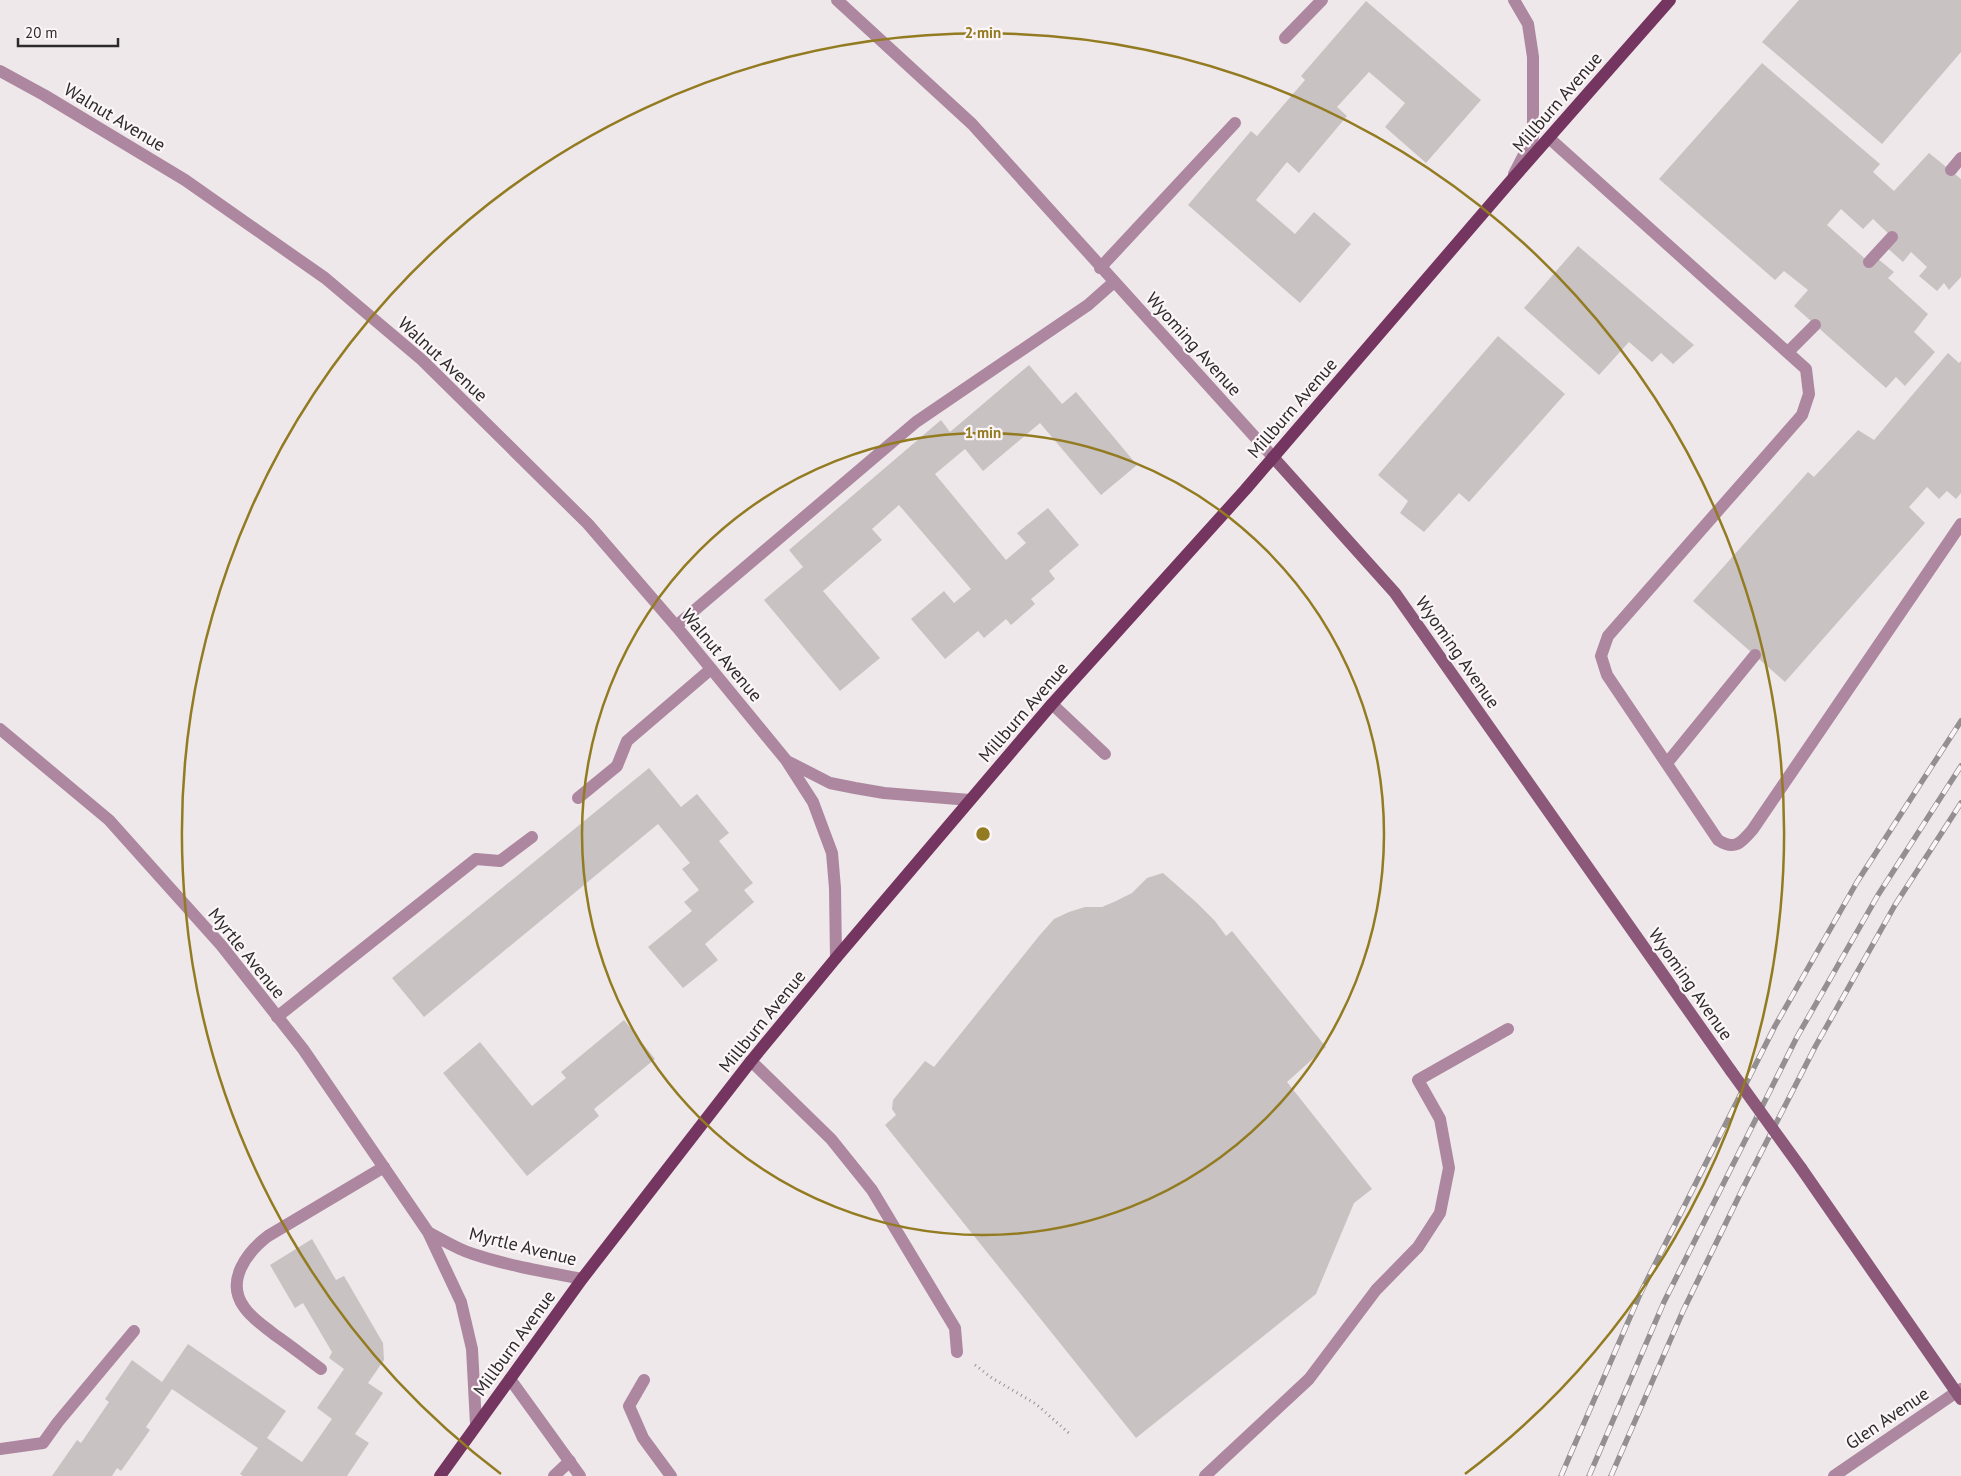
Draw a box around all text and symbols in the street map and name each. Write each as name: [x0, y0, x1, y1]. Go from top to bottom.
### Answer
scale bar: [18, 15, 118, 47]
text: 20 m: [25, 23, 58, 42]
text: 2 min: [965, 23, 1001, 42]
street label: Millburn Avenue: [1507, 47, 1607, 157]
street label: Walnut Avenue: [60, 78, 170, 156]
street label: Wyoming Avenue: [1141, 287, 1247, 401]
street label: Walnut Avenue: [393, 312, 493, 406]
street label: Millburn Avenue: [1242, 353, 1342, 463]
text: 1 min: [965, 423, 1001, 442]
street label: Wyoming Avenue: [1411, 591, 1505, 713]
street label: Walnut Avenue: [676, 604, 768, 706]
street label: Millburn Avenue: [973, 657, 1073, 767]
centre of rings: [974, 825, 992, 843]
street label: Myrtle Avenue: [203, 903, 291, 1003]
street label: Wyoming Avenue: [1644, 923, 1738, 1045]
street label: Millburn Avenue: [714, 965, 810, 1077]
street label: Myrtle Avenue: [467, 1222, 579, 1270]
street label: Millburn Avenue: [468, 1286, 560, 1400]
street label: Glen Avenue: [1841, 1382, 1933, 1454]

